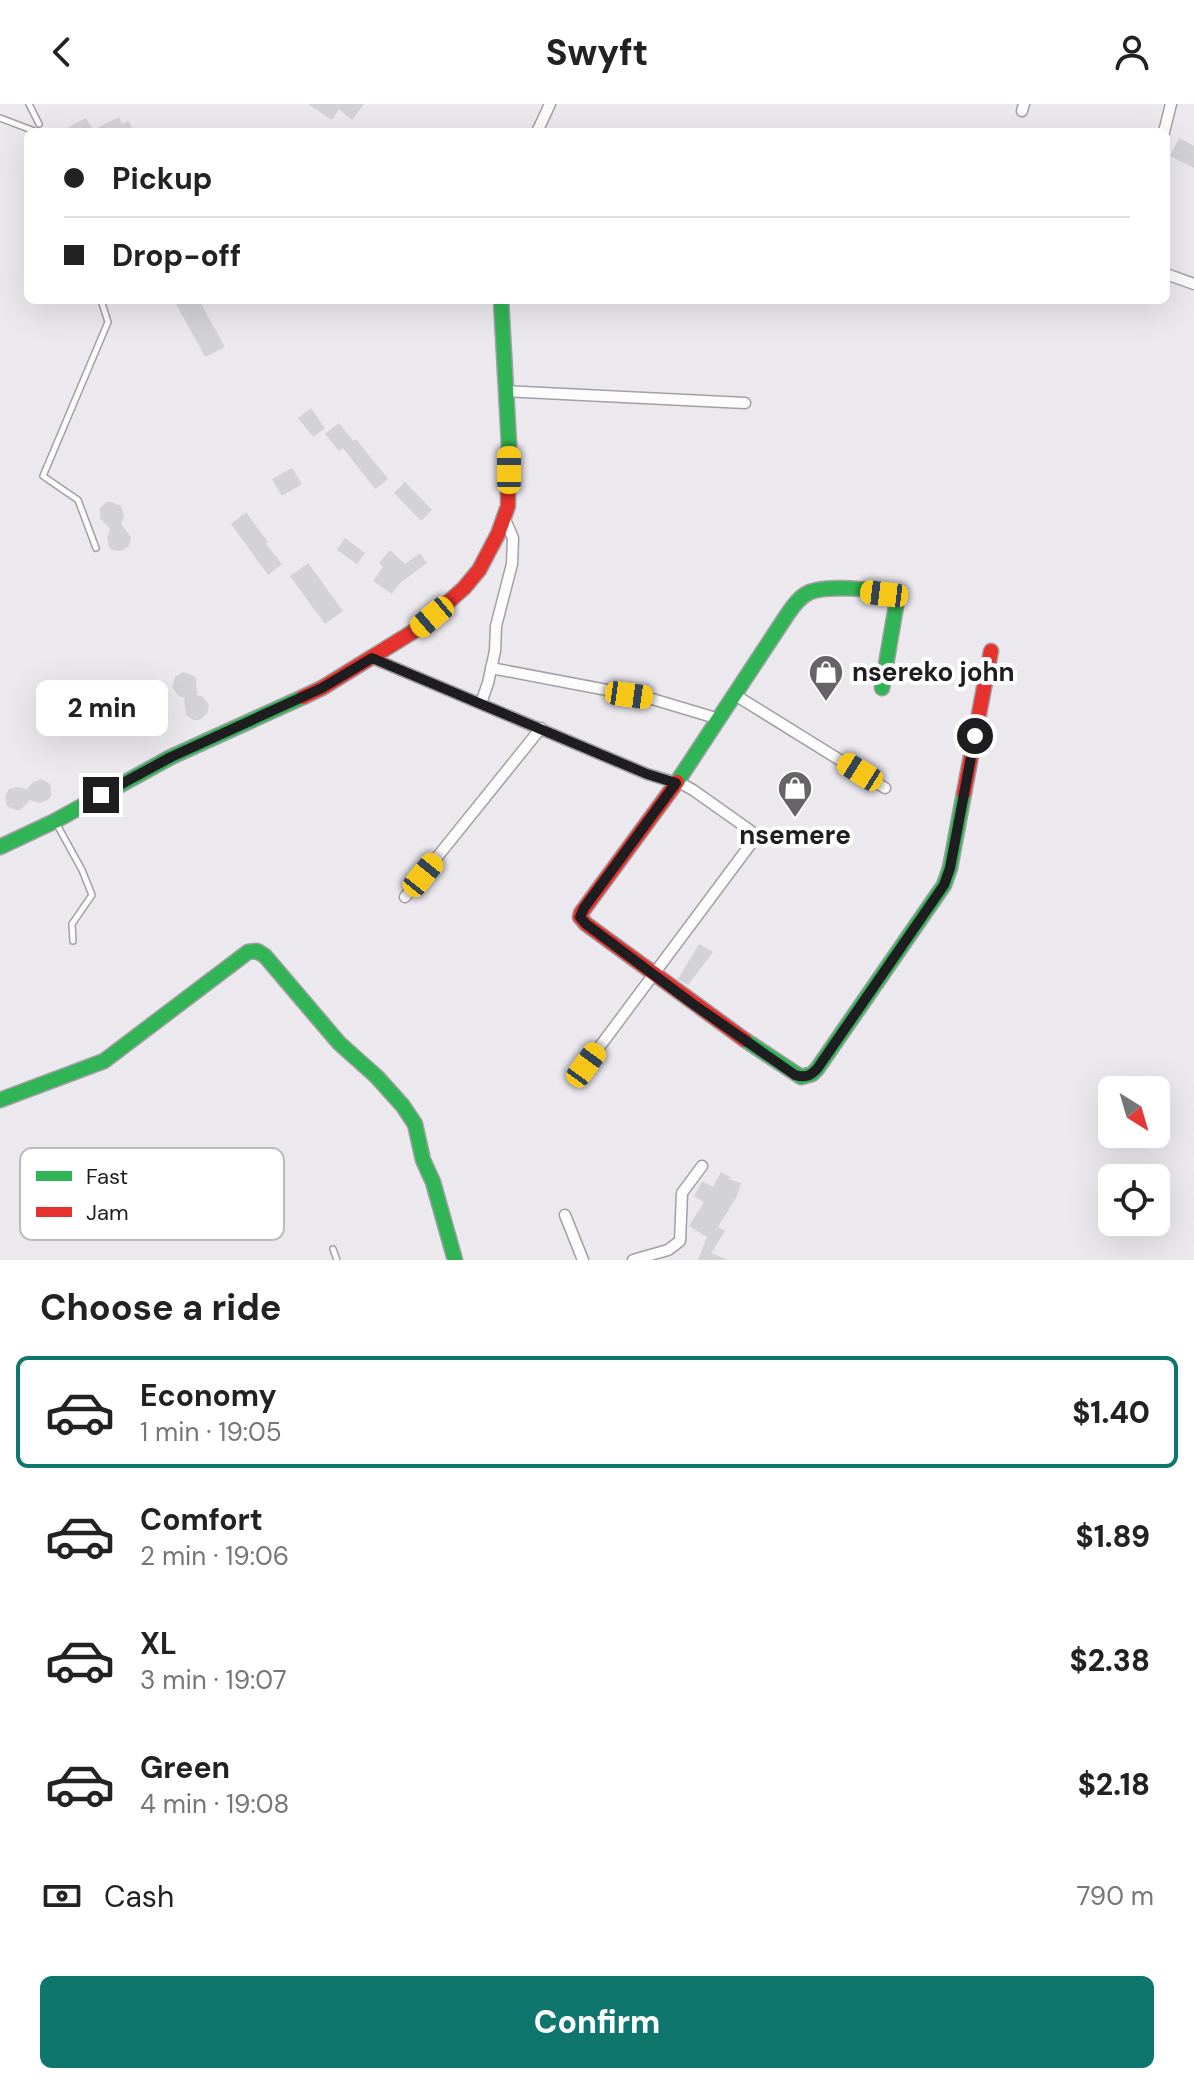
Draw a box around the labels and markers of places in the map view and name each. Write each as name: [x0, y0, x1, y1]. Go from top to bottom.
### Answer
shop icon: nsereko john: [807, 653, 845, 703]
place label: nsereko john: [852, 655, 1015, 689]
shop icon: nsemere: [776, 769, 814, 819]
place label: nsemere: [739, 818, 851, 852]

